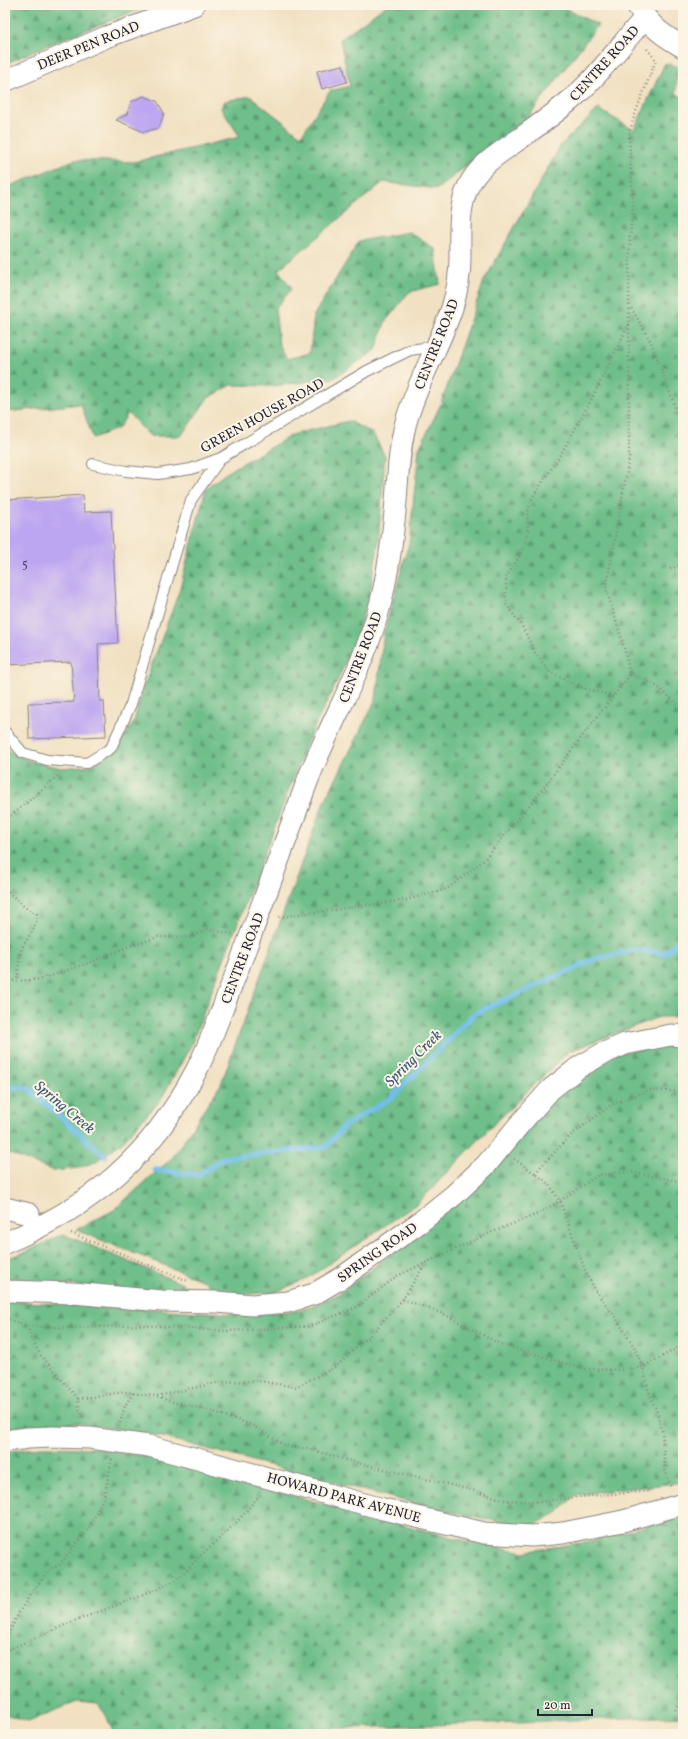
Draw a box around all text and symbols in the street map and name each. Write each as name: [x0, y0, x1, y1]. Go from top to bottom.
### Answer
street label: DEER PEN ROAD: [35, 17, 143, 76]
street label: CENTRE ROAD: [566, 22, 644, 106]
street label: CENTRE ROAD: [411, 296, 464, 393]
street label: GREEN HOUSE ROAD: [198, 374, 328, 458]
house number: 5: [22, 557, 28, 573]
street label: CENTRE ROAD: [335, 609, 388, 706]
street label: CENTRE ROAD: [217, 910, 270, 1007]
water label: Spring Creek: [381, 1026, 447, 1092]
water label: Spring Creek: [29, 1077, 99, 1140]
street label: SPRING ROAD: [334, 1219, 422, 1288]
street label: HOWARD PARK AVENUE: [264, 1469, 423, 1528]
scale bar: [538, 1691, 592, 1717]
text: 20 m: [544, 1698, 571, 1714]

